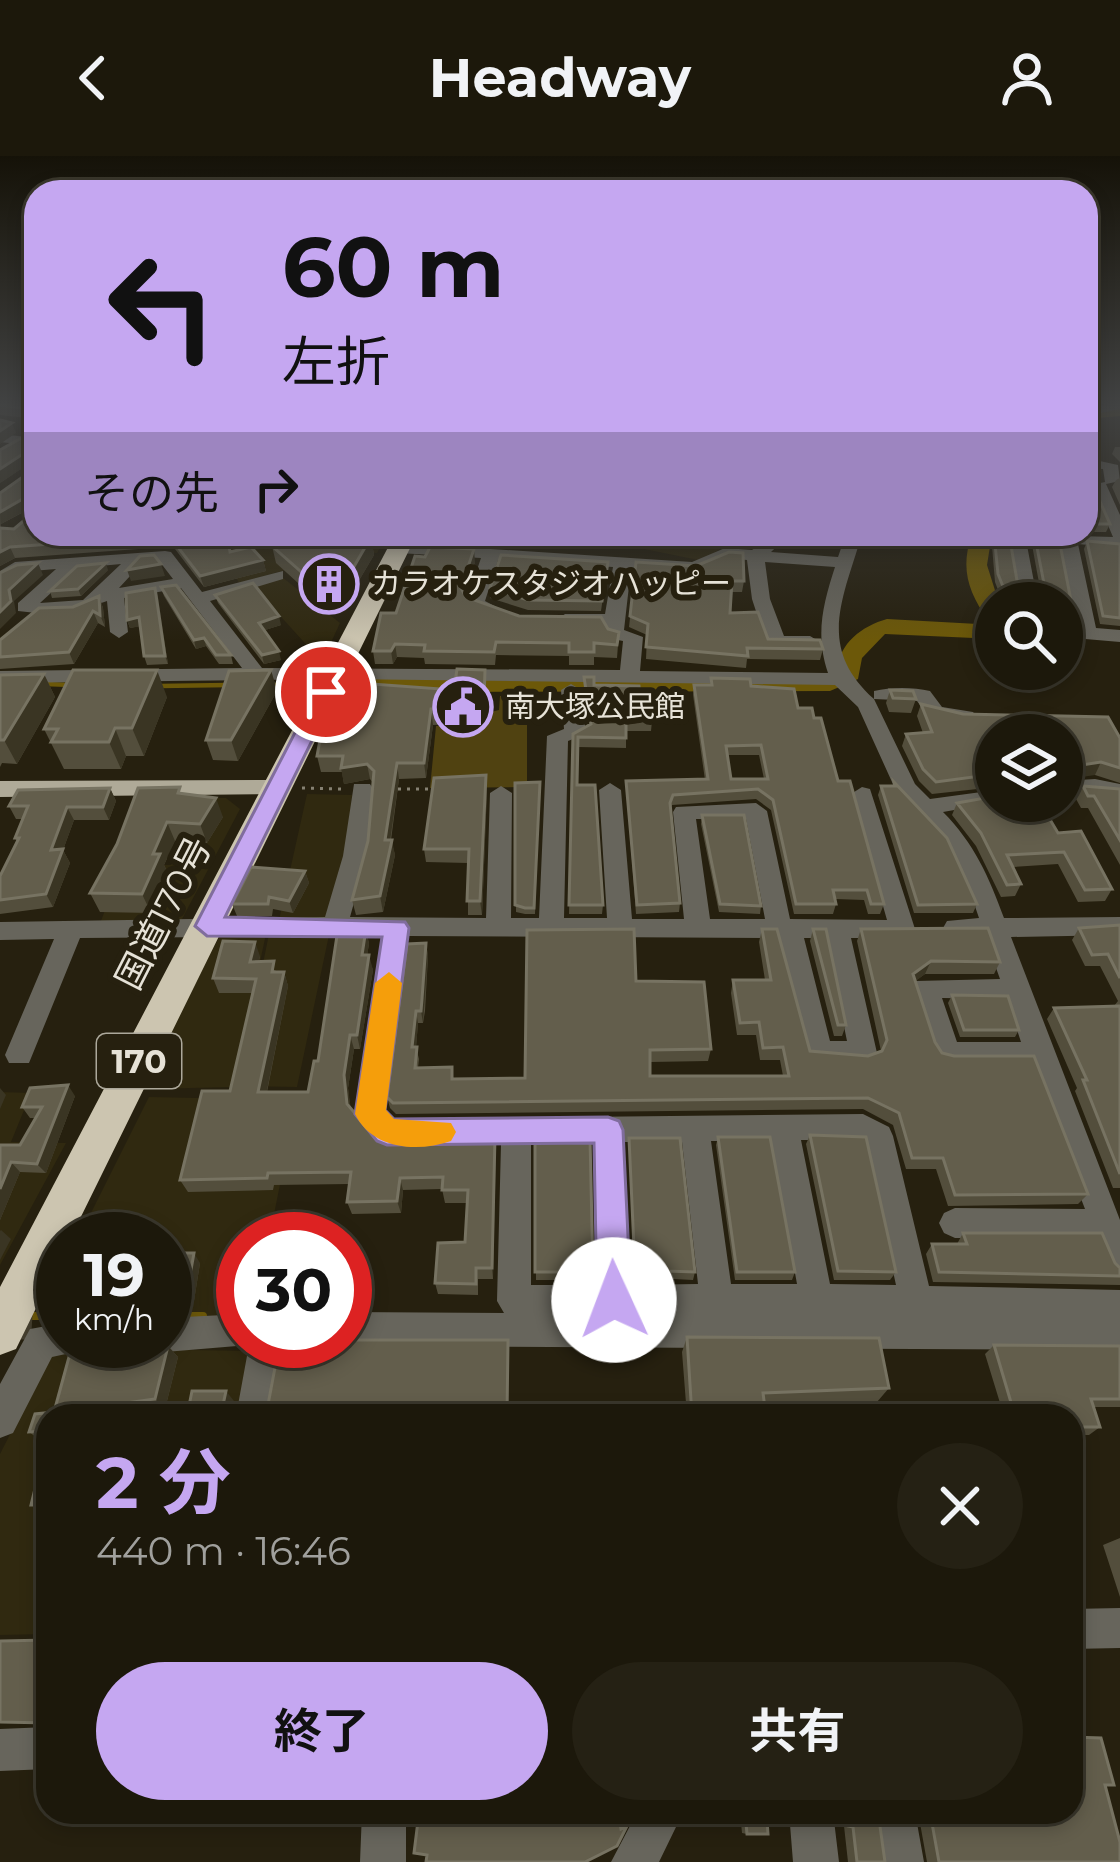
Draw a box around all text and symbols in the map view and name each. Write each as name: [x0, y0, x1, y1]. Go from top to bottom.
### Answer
icon: back: [60, 45, 126, 111]
text: Headway: [429, 45, 691, 111]
icon: person: [994, 45, 1060, 111]
text: 60 m: [282, 216, 504, 318]
icon: left: [84, 228, 240, 384]
text: 左折: [282, 329, 390, 395]
icon: right: [243, 456, 309, 522]
text: その先: [84, 465, 219, 520]
building icon: カラオケスタジオハッピー: [298, 553, 360, 615]
place label: カラオケスタジオハッピー: [371, 565, 731, 602]
map controls: [975, 582, 1083, 822]
button: search: [975, 582, 1083, 690]
pin: [275, 641, 377, 743]
icon: arrive: [293, 659, 359, 725]
public building icon: 南大塚公民館: [432, 676, 494, 738]
place label: 南大塚公民館: [505, 688, 685, 725]
button: layers: [975, 714, 1083, 822]
street label: 国道170号: [106, 829, 220, 997]
road number: 170: [97, 1034, 181, 1088]
speed limit sign: 30: [216, 1212, 372, 1368]
position arrow: [551, 1237, 677, 1363]
text: 19: [83, 1238, 145, 1311]
text: km/h: [74, 1301, 154, 1338]
text: 2 分: [96, 1438, 231, 1526]
button: close: [897, 1443, 1023, 1569]
text: 440 m · 16:46: [96, 1527, 351, 1575]
button: 終了: [96, 1662, 548, 1800]
button: 共有: [572, 1662, 1023, 1800]

